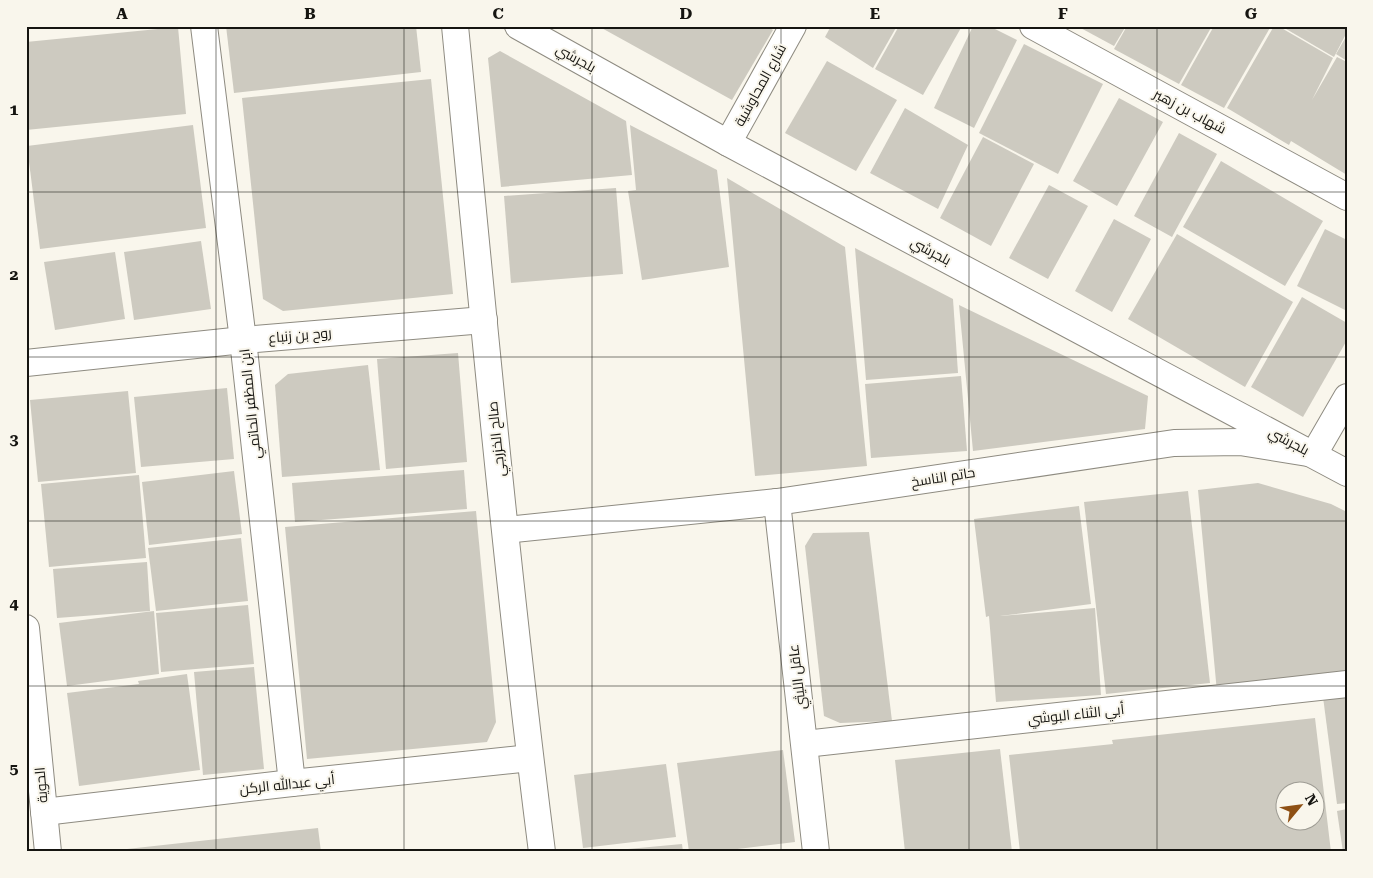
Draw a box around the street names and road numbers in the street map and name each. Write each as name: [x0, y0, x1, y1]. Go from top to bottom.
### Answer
street label: بلجرشي: [552, 41, 599, 78]
street label: شارع المحاوشية: [731, 41, 790, 129]
street label: شهاب بن زهير: [1150, 85, 1229, 137]
street label: بلجرشي: [907, 234, 954, 271]
street label: روح بن زنباع: [268, 324, 332, 347]
street label: ابن المظفر الحاتمي: [236, 348, 268, 460]
street label: صالح الخزرجي: [484, 400, 512, 478]
street label: بلجرشي: [1265, 424, 1312, 461]
street label: حاتم الناسخ: [910, 464, 976, 492]
street label: عاقل الليثي: [785, 643, 813, 711]
street label: أبي الثناء البوشي: [1027, 700, 1126, 731]
street label: الحوية: [31, 766, 51, 804]
street label: أبي عبدالله الركن: [238, 770, 336, 801]

